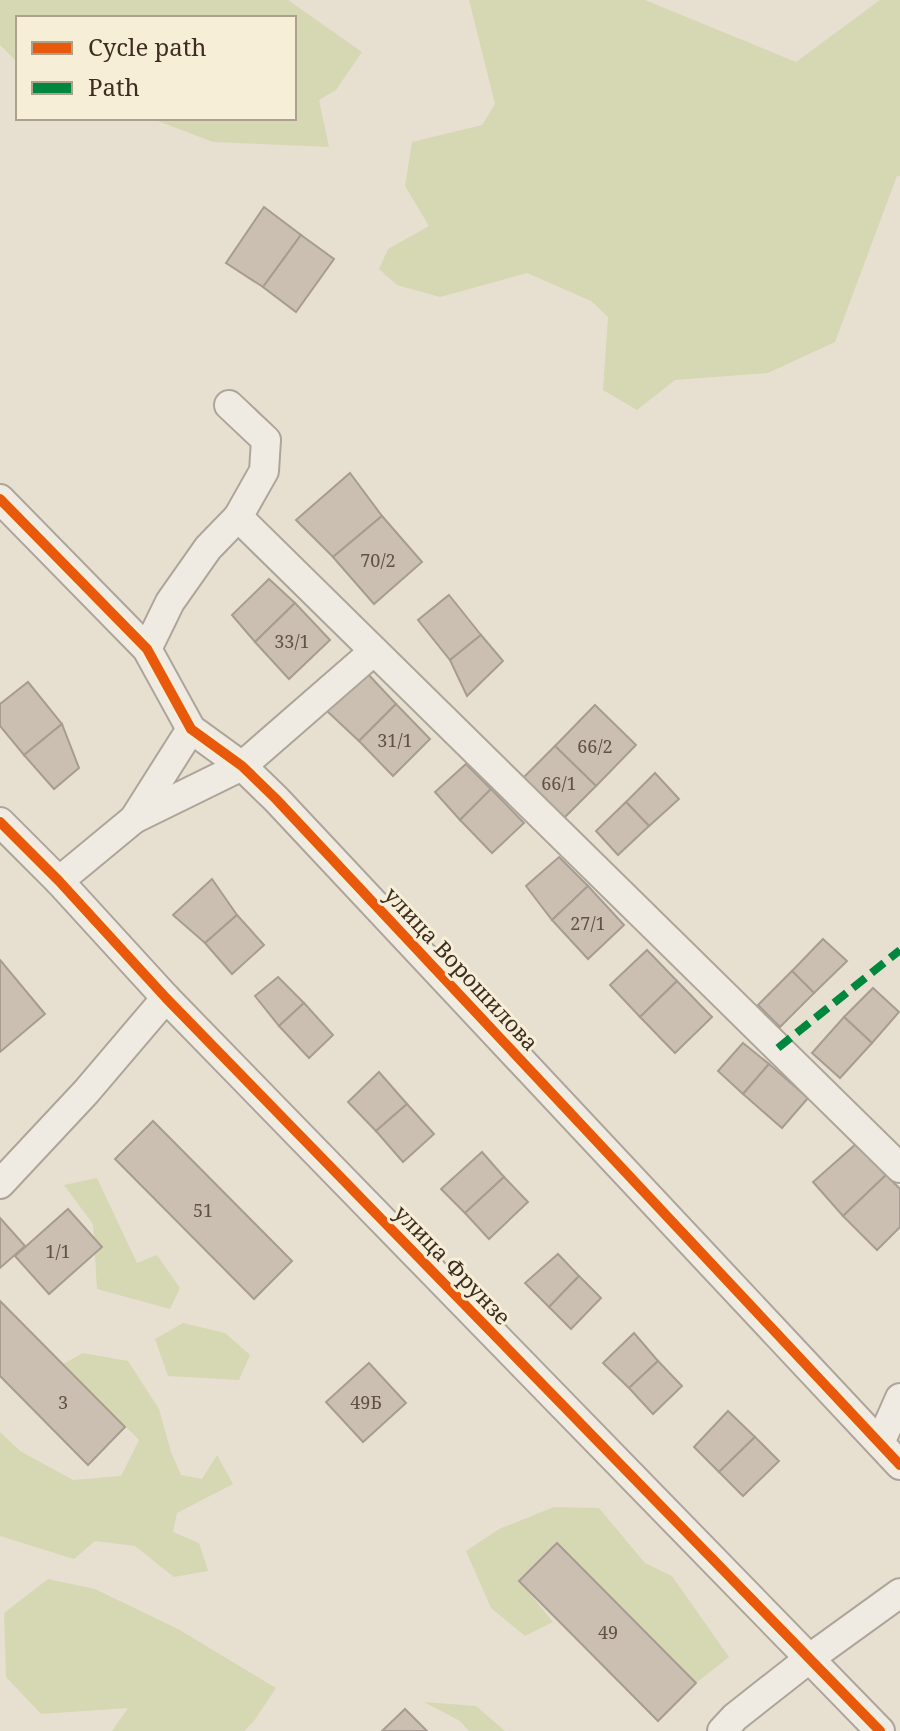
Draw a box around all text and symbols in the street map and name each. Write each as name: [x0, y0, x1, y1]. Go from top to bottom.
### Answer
legend: [16, 16, 296, 120]
text: Cycle path: [88, 30, 207, 63]
text: Path: [88, 70, 140, 103]
house number: 70/2: [360, 548, 396, 572]
house number: 33/1: [274, 629, 310, 653]
house number: 31/1: [377, 728, 413, 752]
house number: 66/2: [577, 734, 613, 758]
house number: 66/1: [541, 771, 577, 795]
street label: улица Ворошилова: [378, 880, 546, 1056]
house number: 27/1: [570, 911, 606, 935]
street label: улица Фрунзе: [388, 1197, 518, 1331]
house number: 51: [193, 1198, 213, 1222]
house number: 1/1: [45, 1239, 71, 1263]
house number: 3: [58, 1390, 68, 1414]
house number: 49Б: [350, 1390, 382, 1414]
house number: 49: [598, 1620, 618, 1644]

